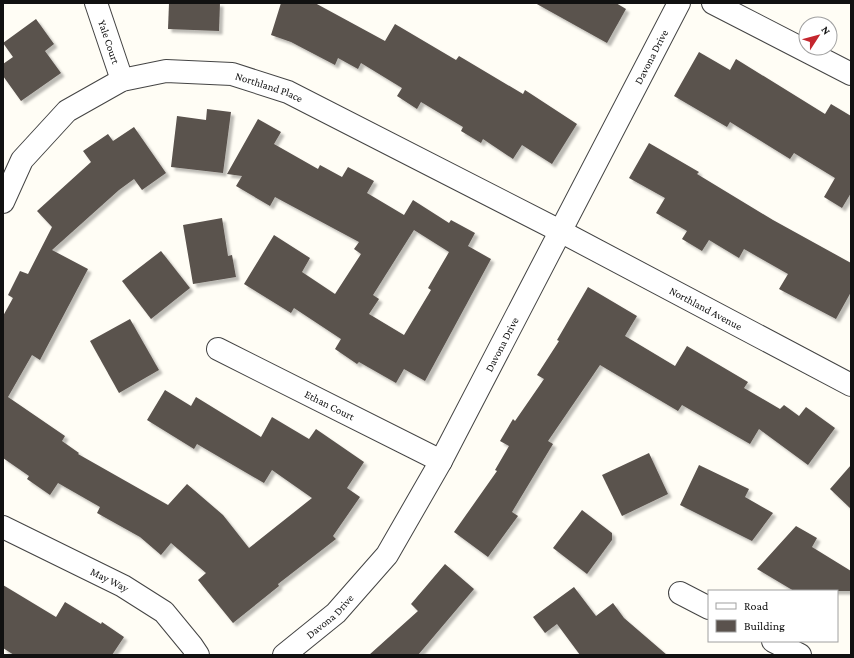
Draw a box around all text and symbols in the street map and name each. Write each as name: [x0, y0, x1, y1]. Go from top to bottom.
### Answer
north arrow: [798, 16, 838, 56]
street label: Yale Court: [96, 18, 122, 66]
text: N: [819, 24, 833, 37]
street label: Davona Drive: [632, 27, 670, 86]
street label: Northland Place: [234, 69, 305, 105]
street label: Northland Avenue: [667, 284, 744, 332]
street label: Davona Drive: [483, 315, 521, 374]
street label: Ethan Court: [303, 388, 357, 423]
street label: May Way: [89, 565, 132, 596]
legend: [708, 590, 838, 642]
street label: Davona Drive: [304, 592, 356, 641]
text: Road: [744, 599, 769, 613]
text: Building: [744, 619, 785, 633]

